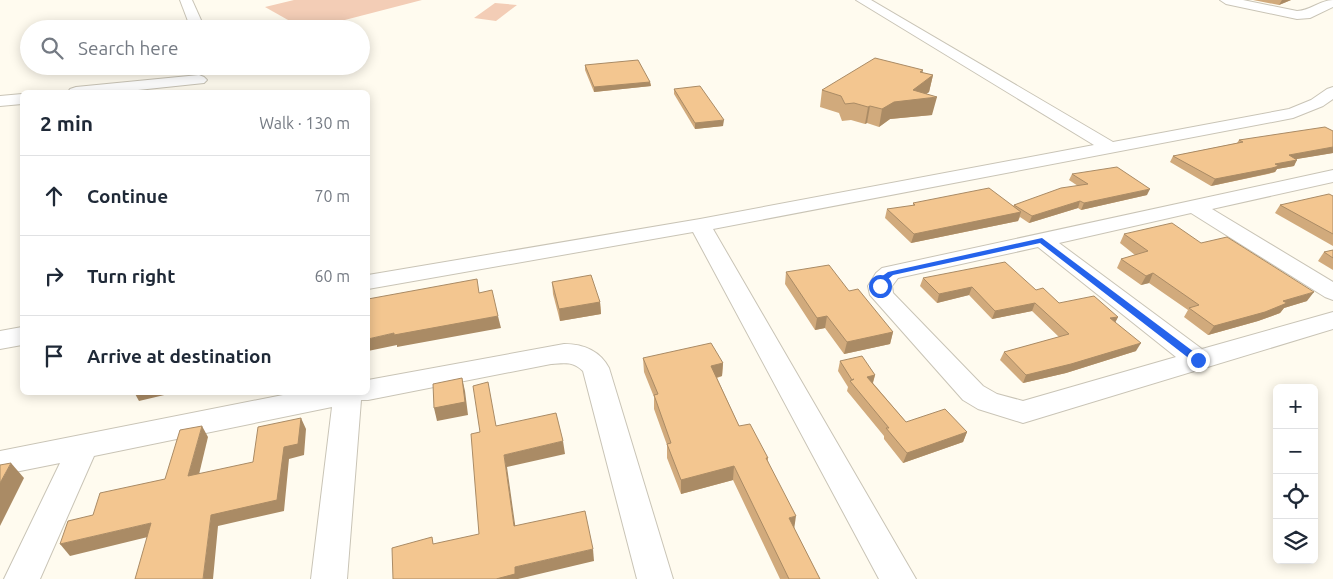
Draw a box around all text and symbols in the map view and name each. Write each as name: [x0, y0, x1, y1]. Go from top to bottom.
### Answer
search box: [20, 20, 370, 75]
icon: search: [38, 34, 66, 62]
text: Search here: [78, 37, 178, 59]
text: 2 min: [40, 111, 93, 135]
text: Walk · 130 m: [259, 114, 350, 132]
icon: ahead: [40, 182, 68, 210]
text: Continue: [87, 185, 168, 207]
text: 70 m: [314, 187, 350, 205]
icon: right: [40, 262, 68, 290]
text: Turn right: [87, 265, 175, 287]
text: 60 m: [314, 267, 350, 285]
route start: [869, 275, 892, 298]
icon: arrive: [40, 342, 68, 370]
text: Arrive at destination: [87, 345, 272, 367]
route end: [1187, 349, 1210, 372]
map controls: [1273, 384, 1318, 564]
button: +: [1273, 384, 1318, 429]
button: −: [1273, 429, 1318, 474]
button: locate: [1273, 474, 1318, 519]
button: layers: [1273, 519, 1318, 564]

